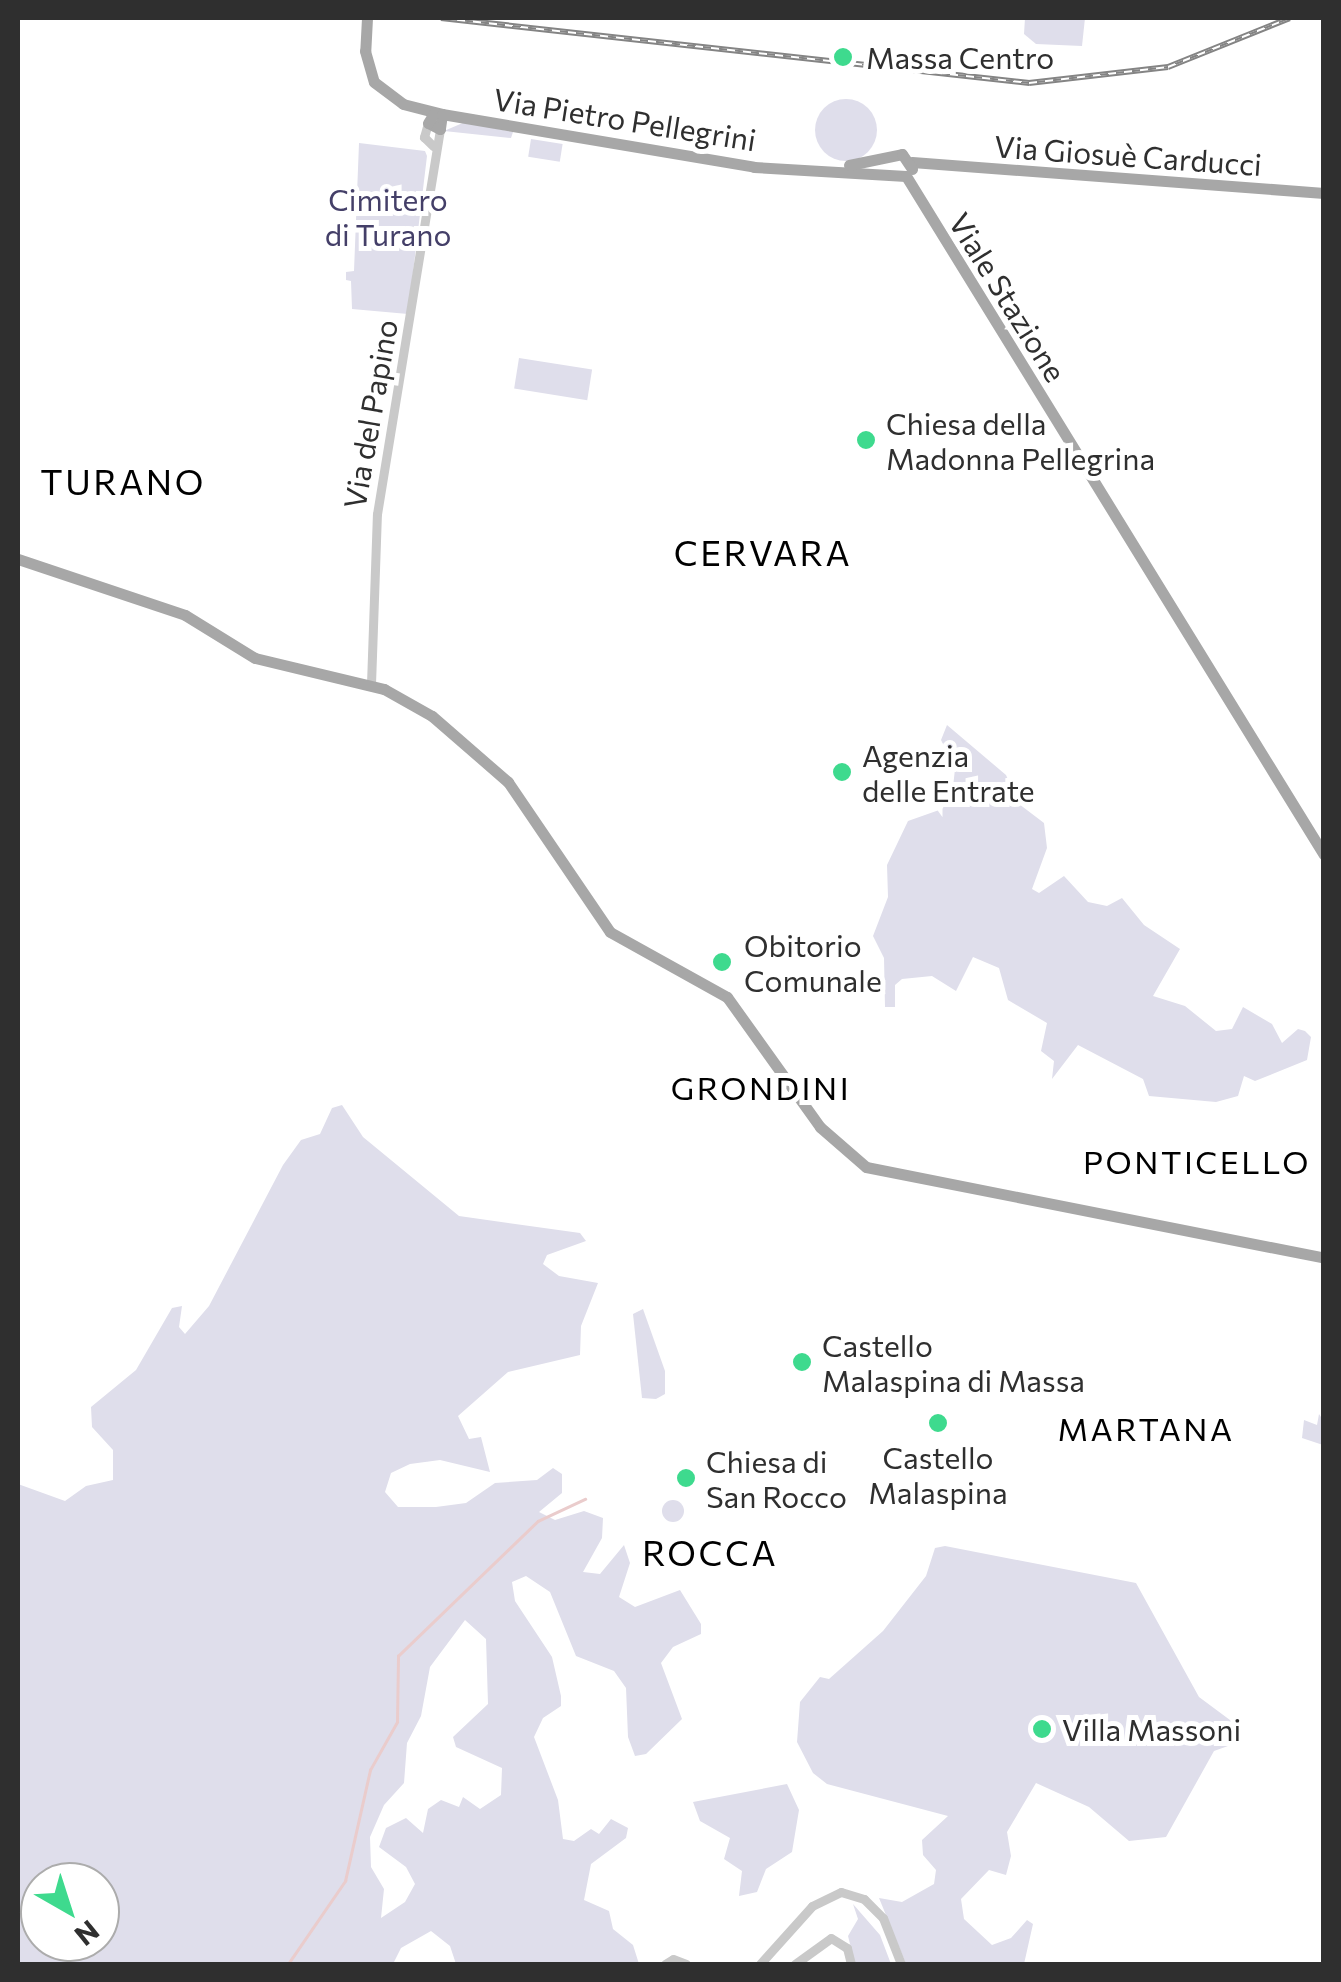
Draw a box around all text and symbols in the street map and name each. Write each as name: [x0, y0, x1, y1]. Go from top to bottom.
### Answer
place label: Massa Centro: [866, 39, 1054, 75]
marker: Massa Centro: [830, 44, 856, 70]
street label: Via Pietro Pellegrini: [491, 80, 759, 158]
street label: Via Giosuè Carducci: [993, 128, 1263, 182]
park label: Cimitero di Turano: [325, 181, 451, 252]
street label: Viale Stazione: [942, 206, 1074, 388]
street label: Via del Papino: [336, 317, 404, 511]
place label: Chiesa della Madonna Pellegrina: [886, 405, 1155, 476]
marker: Chiesa della Madonna Pellegrina: [855, 429, 877, 451]
district label: TURANO: [40, 460, 206, 502]
district label: CERVARA: [674, 531, 852, 573]
place label: Agenzia delle Entrate: [862, 737, 1035, 808]
marker: Agenzia delle Entrate: [831, 761, 853, 783]
place label: Obitorio Comunale: [744, 927, 882, 998]
marker: Obitorio Comunale: [709, 949, 735, 975]
district label: GRONDINI: [671, 1068, 851, 1106]
district label: PONTICELLO: [1083, 1142, 1311, 1180]
place label: Castello Malaspina di Massa: [822, 1327, 1085, 1398]
marker: Castello Malaspina di Massa: [791, 1351, 813, 1373]
district label: MARTANA: [1057, 1409, 1235, 1447]
marker: Castello Malaspina: [927, 1412, 949, 1434]
place label: Castello Malaspina: [868, 1439, 1008, 1510]
place label: Chiesa di San Rocco: [706, 1443, 847, 1514]
marker: Chiesa di San Rocco: [675, 1467, 697, 1489]
district label: ROCCA: [642, 1531, 778, 1573]
place label: Villa Massoni: [1062, 1711, 1241, 1747]
marker: Villa Massoni: [1031, 1718, 1053, 1740]
north arrow: [20, 1862, 120, 1962]
text: N: [69, 1914, 106, 1954]

